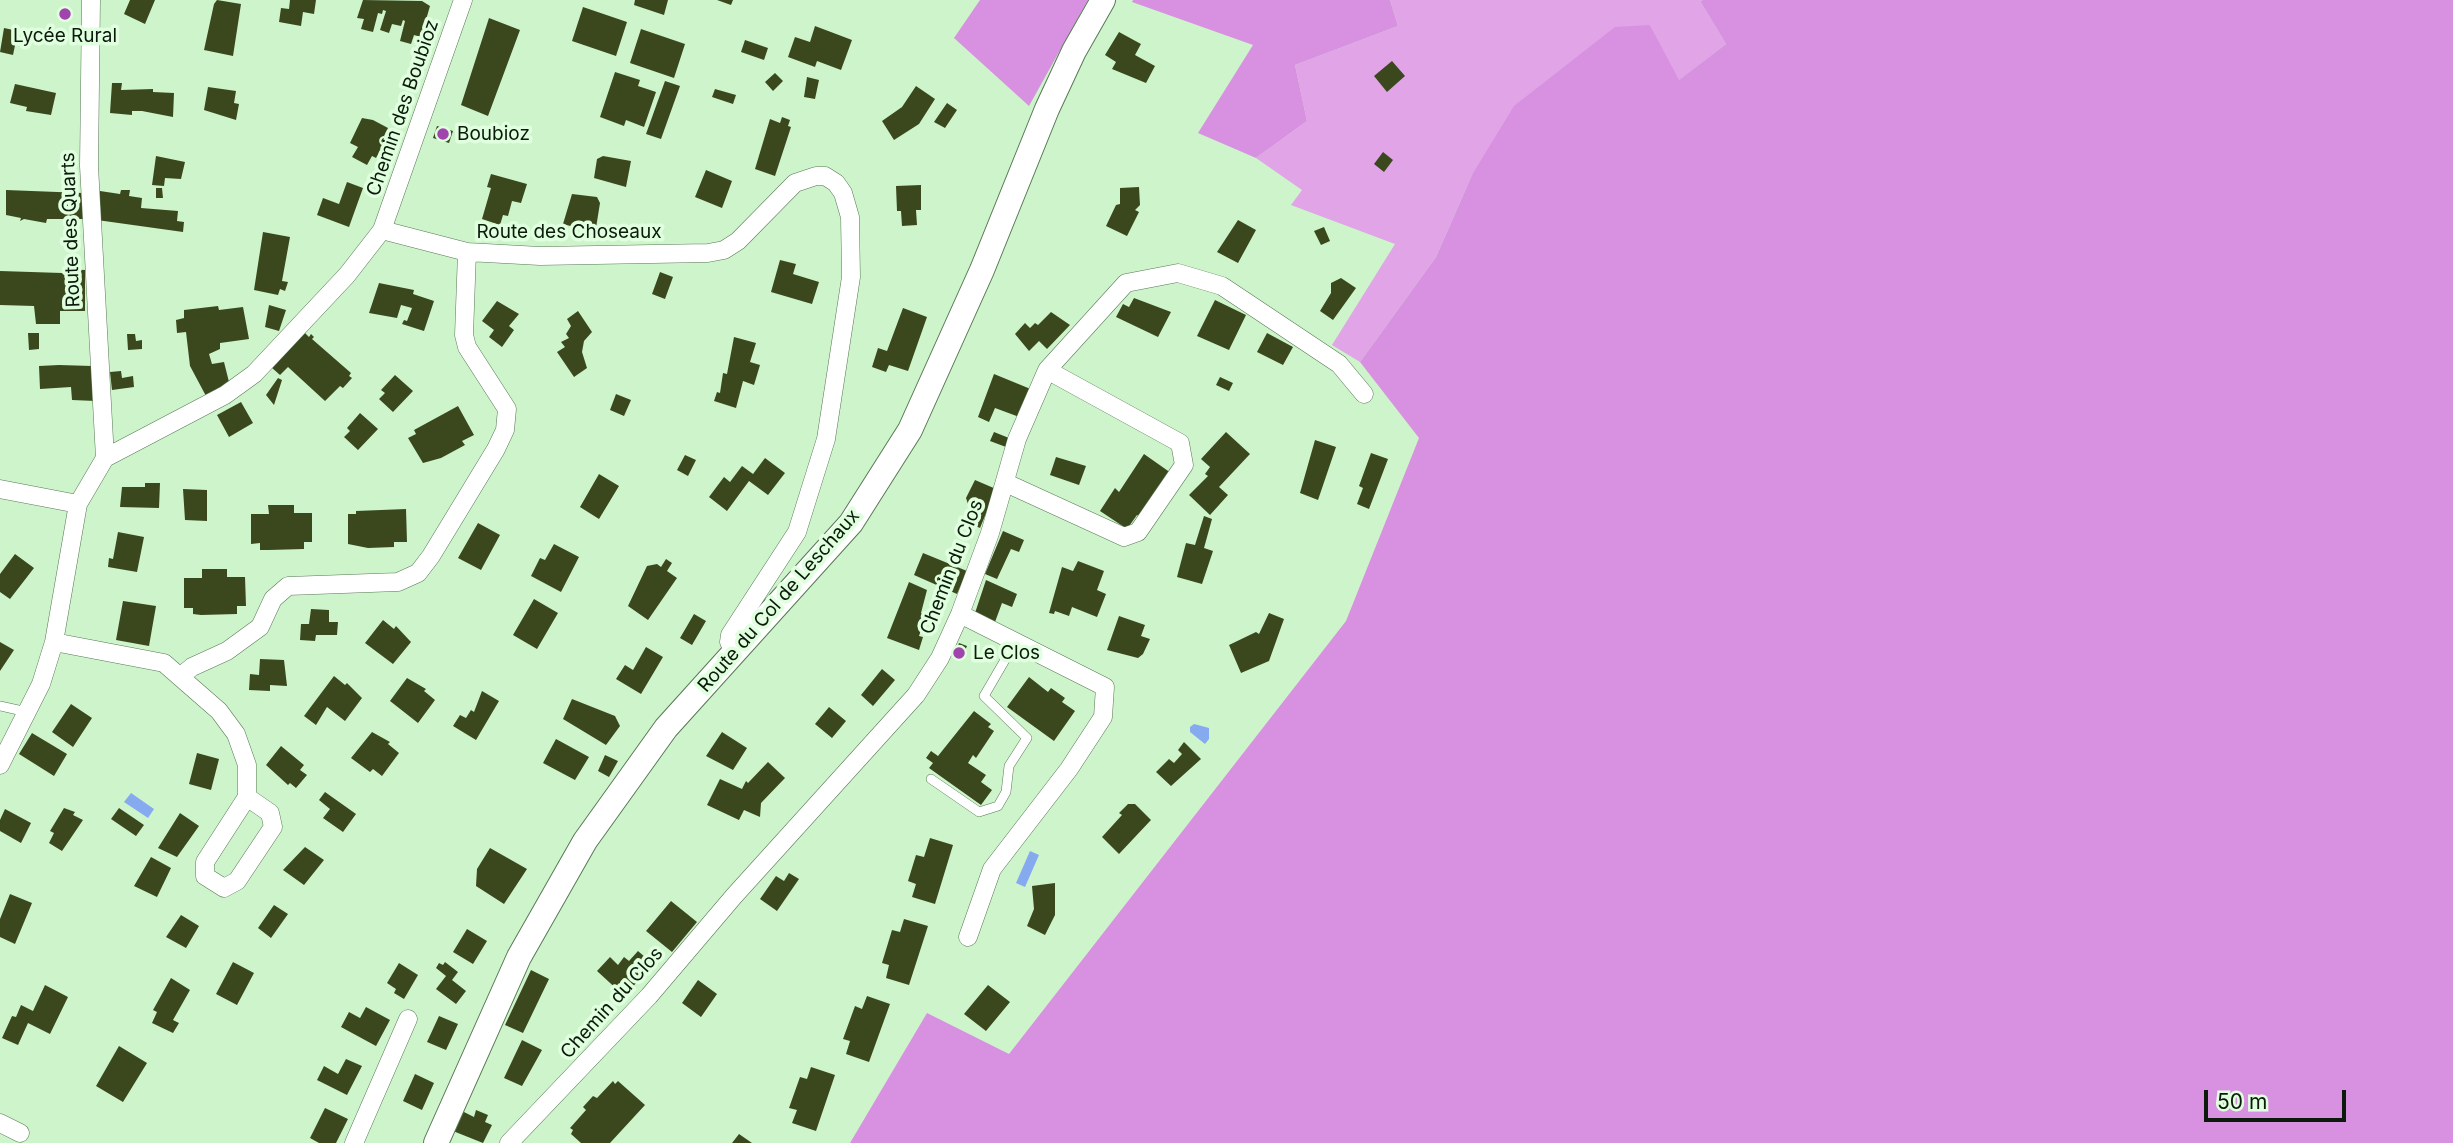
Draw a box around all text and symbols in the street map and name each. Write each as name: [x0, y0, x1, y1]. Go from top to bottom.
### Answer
marker: Lycée Rural: [57, 6, 73, 22]
street label: Chemin des Boubioz: [362, 17, 444, 199]
place label: Lycée Rural: [13, 25, 117, 47]
place label: Boubioz: [457, 123, 530, 145]
marker: Boubioz: [435, 126, 451, 142]
street label: Route des Quarts: [57, 152, 85, 308]
street label: Route des Choseaux: [476, 221, 662, 243]
street label: Chemin du Clos: [916, 497, 988, 637]
street label: Route du Col de Leschaux: [693, 505, 865, 697]
place label: Le Clos: [973, 642, 1040, 664]
marker: Le Clos: [951, 645, 967, 661]
street label: Chemin du Clos: [556, 943, 668, 1063]
scale bar: [2208, 1076, 2350, 1120]
text: 50 m: [2217, 1089, 2267, 1114]

